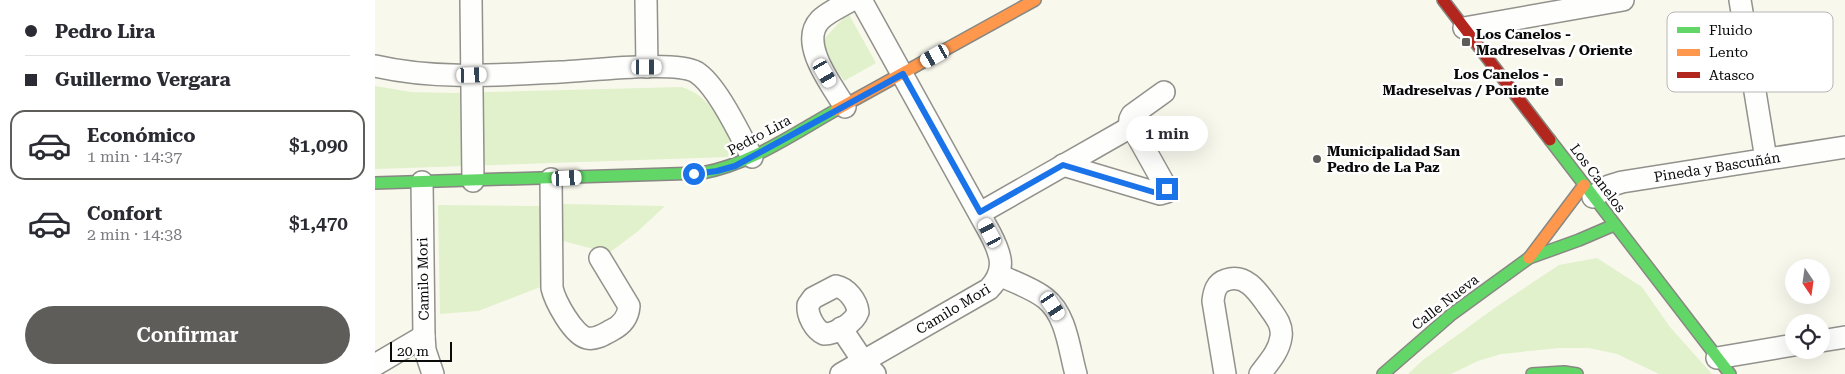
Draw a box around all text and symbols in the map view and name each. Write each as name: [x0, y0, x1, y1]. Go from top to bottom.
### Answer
legend: [1667, 12, 1833, 92]
text: Pedro Lira: [55, 20, 155, 43]
text: Fluido: [1709, 22, 1753, 38]
place label: Los Canelos - Madreselvas / Oriente: [1476, 26, 1632, 58]
marker: Los Canelos - Madreselvas / Oriente: [1460, 36, 1472, 48]
car: [918, 42, 951, 70]
text: Lento: [1709, 44, 1748, 60]
car: [811, 56, 838, 90]
car: [632, 60, 662, 75]
place label: Los Canelos - Madreselvas / Poniente: [1383, 66, 1549, 98]
car: [456, 67, 487, 83]
text: Atasco: [1709, 67, 1754, 83]
text: Guillermo Vergara: [55, 68, 231, 91]
marker: Los Canelos - Madreselvas / Poniente: [1553, 76, 1565, 88]
street label: Pedro Lira: [725, 111, 794, 158]
callout: 1 min: [1126, 116, 1208, 152]
icon: car: [27, 123, 72, 168]
text: Económico: [87, 124, 195, 147]
text: 1 min: [1145, 124, 1189, 143]
text: $1,090: [289, 134, 348, 157]
street label: Los Canelos: [1567, 141, 1629, 216]
place label: Municipalidad San Pedro de La Paz: [1327, 143, 1461, 175]
text: 1 min · 14:37: [87, 147, 182, 166]
street label: Pineda y Bascuñán: [1653, 149, 1781, 185]
marker: Municipalidad San Pedro de La Paz: [1311, 153, 1323, 165]
route start: [683, 163, 705, 185]
car: [551, 170, 582, 186]
route end: [1156, 178, 1178, 200]
icon: car: [27, 201, 72, 246]
text: Confort: [87, 202, 162, 225]
text: $1,470: [289, 212, 348, 235]
car: [976, 216, 1003, 250]
text: 2 min · 14:38: [87, 225, 182, 244]
street label: Camilo Mori: [414, 237, 432, 321]
north arrow: [1785, 259, 1830, 304]
map controls: [1785, 259, 1830, 359]
street label: Calle Nueva: [1408, 271, 1482, 333]
street label: Camilo Mori: [913, 280, 993, 337]
car: [1038, 289, 1067, 323]
button: Confirmar: [25, 306, 350, 364]
button: locate: [1785, 314, 1830, 359]
scale bar: [390, 339, 453, 362]
text: 20 m: [397, 343, 429, 359]

